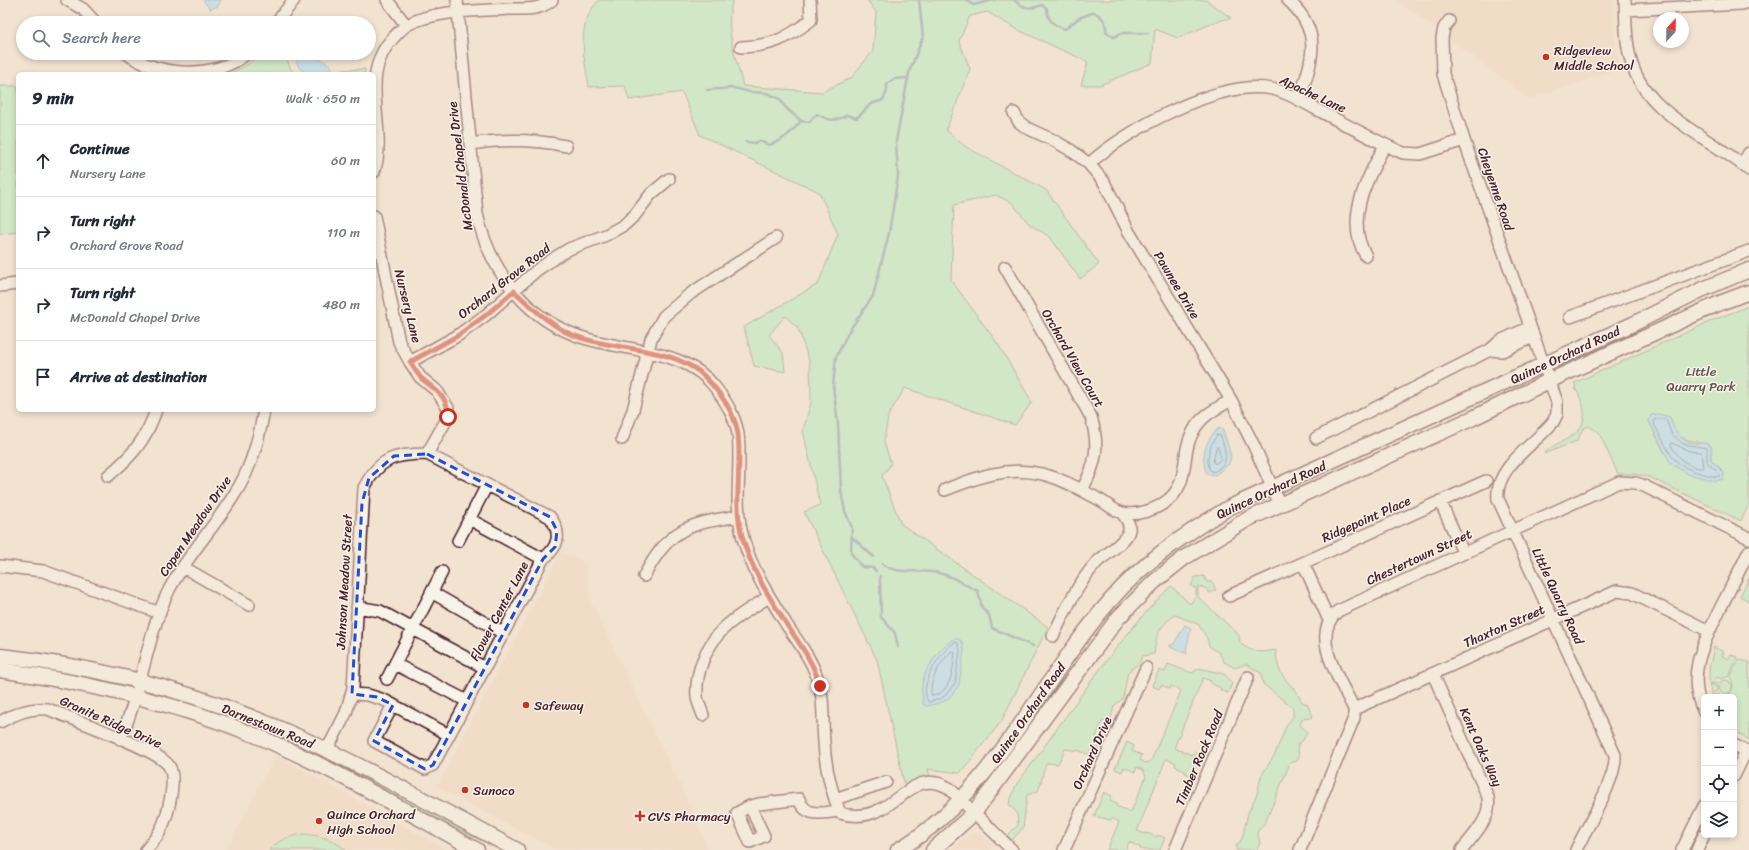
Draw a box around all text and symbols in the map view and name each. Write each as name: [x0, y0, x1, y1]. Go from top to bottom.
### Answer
north arrow: [1653, 12, 1689, 48]
search box: [16, 16, 376, 60]
text: Search here: [62, 25, 141, 51]
icon: search: [30, 27, 52, 49]
place label: Ridgeview Middle School: [1554, 39, 1634, 77]
marker: Ridgeview Middle School: [1541, 52, 1551, 62]
street label: Apache Lane: [1275, 68, 1351, 120]
text: 9 min: [32, 83, 74, 113]
text: Walk · 650 m: [286, 87, 360, 110]
street label: McDonald Chapel Drive: [441, 100, 479, 232]
text: Continue: [70, 136, 130, 162]
street label: Cheyenne Road: [1471, 144, 1521, 235]
text: 60 m: [331, 149, 360, 172]
icon: ahead: [32, 150, 54, 172]
text: Nursery Lane: [70, 162, 146, 185]
text: Turn right: [70, 208, 135, 234]
text: 110 m: [327, 221, 360, 244]
icon: right: [32, 222, 54, 244]
text: Orchard Grove Road: [70, 234, 183, 257]
street label: Orchard Grove Road: [452, 237, 556, 325]
street label: Pawnee Drive: [1148, 246, 1207, 324]
street label: Nursery Lane: [388, 267, 428, 346]
text: Turn right: [70, 280, 135, 306]
text: 480 m: [322, 293, 360, 316]
icon: right: [32, 294, 54, 316]
street label: Orchard View Court: [1035, 304, 1111, 412]
text: McDonald Chapel Drive: [70, 306, 200, 329]
street label: Quince Orchard Road: [1506, 319, 1625, 391]
park label: Little Quarry Park: [1666, 360, 1736, 398]
text: Arrive at destination: [70, 364, 207, 390]
icon: arrive: [32, 366, 54, 388]
route start: [439, 408, 457, 426]
street label: Quince Orchard Road: [1212, 454, 1331, 526]
street label: Copen Meadow Drive: [153, 470, 238, 581]
street label: Ridgepoint Place: [1318, 489, 1414, 549]
street label: Johnson Meadow Street: [329, 513, 359, 651]
street label: Chestertown Street: [1362, 522, 1476, 592]
street label: Little Quarry Road: [1525, 544, 1591, 649]
street label: Flower Center Lane: [463, 557, 535, 665]
street label: Thaxton Street: [1459, 598, 1549, 654]
street label: Quince Orchard Road: [984, 657, 1072, 768]
route end: [811, 677, 829, 695]
street label: Granite Ridge Drive: [56, 689, 166, 755]
place label: Safeway: [534, 694, 584, 717]
map controls: [1701, 694, 1737, 838]
button: +: [1701, 694, 1737, 730]
street label: Darnestown Road: [218, 697, 319, 755]
marker: Safeway: [521, 700, 531, 710]
street label: Kent Oaks Way: [1453, 703, 1509, 791]
street label: Timber Rock Road: [1168, 705, 1230, 809]
street label: Orchard Drive: [1066, 713, 1118, 793]
button: −: [1701, 730, 1737, 766]
button: locate: [1701, 766, 1737, 802]
place label: Sunoco: [473, 779, 515, 802]
marker: Sunoco: [460, 785, 470, 795]
button: layers: [1701, 802, 1737, 838]
place label: Quince Orchard High School: [327, 803, 416, 841]
place label: CVS Pharmacy: [648, 805, 731, 828]
marker: CVS Pharmacy: [635, 811, 645, 821]
marker: Quince Orchard High School: [314, 816, 324, 826]

